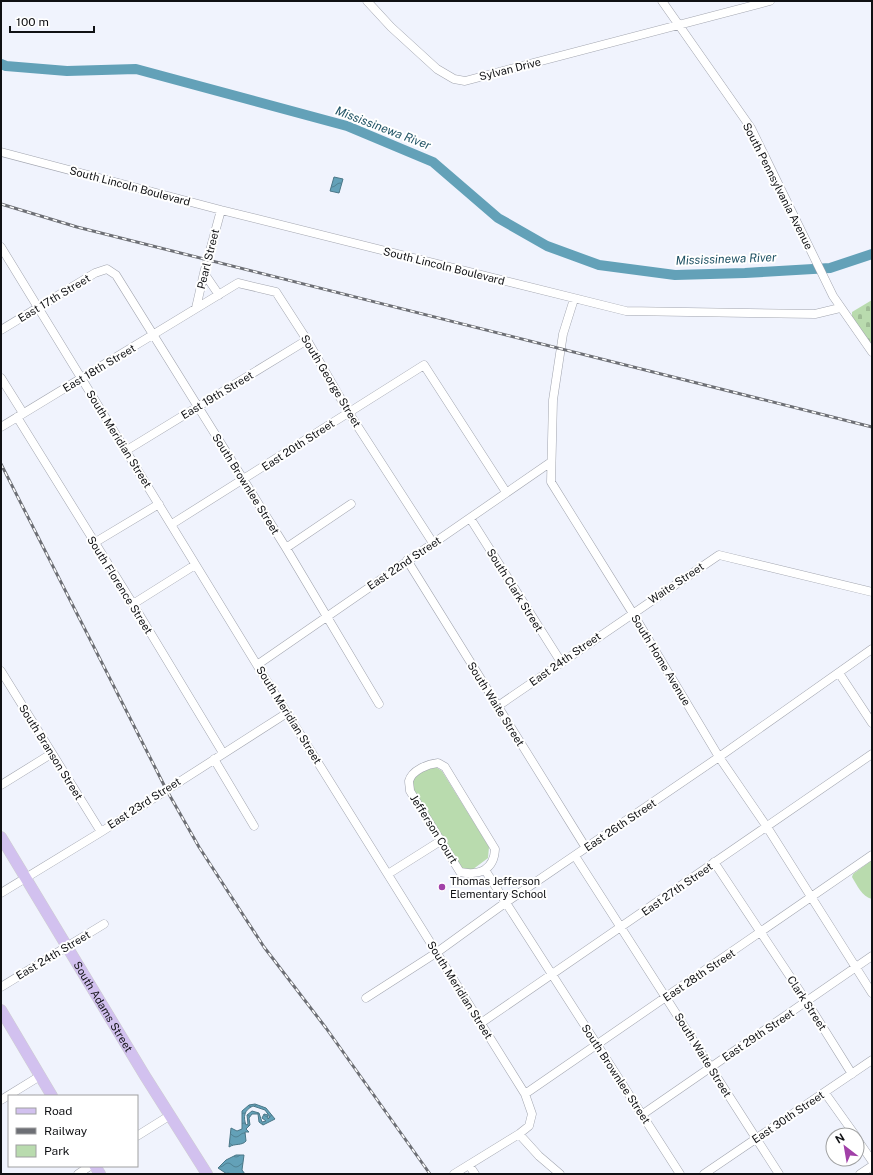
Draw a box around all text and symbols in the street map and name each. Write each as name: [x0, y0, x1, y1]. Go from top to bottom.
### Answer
scale bar: [10, 8, 94, 34]
text: 100 m: [16, 15, 49, 29]
street label: Sylvan Drive: [478, 56, 542, 82]
water label: Mississinewa River: [333, 103, 433, 153]
street label: South Pennsylvania Avenue: [741, 121, 815, 251]
street label: South Lincoln Boulevard: [68, 164, 192, 208]
street label: Pearl Street: [195, 228, 221, 290]
street label: South Lincoln Boulevard: [382, 245, 506, 287]
water label: Mississinewa River: [675, 250, 777, 268]
street label: East 17th Street: [16, 272, 92, 324]
street label: South George Street: [299, 333, 363, 429]
street label: East 18th Street: [61, 342, 137, 394]
street label: East 19th Street: [179, 369, 255, 421]
street label: South Meridian Street: [84, 388, 154, 490]
street label: East 20th Street: [260, 417, 336, 473]
street label: South Brownlee Street: [210, 432, 282, 536]
street label: South Florence Street: [85, 534, 155, 636]
street label: East 22nd Street: [365, 534, 443, 592]
street label: South Clark Street: [485, 546, 545, 634]
street label: Waite Street: [646, 560, 706, 606]
street label: South Home Avenue: [629, 612, 693, 708]
street label: East 24th Street: [527, 630, 603, 688]
street label: South Waite Street: [465, 660, 527, 748]
street label: South Meridian Street: [254, 664, 324, 766]
street label: South Branson Street: [17, 702, 85, 802]
street label: East 23rd Street: [105, 775, 183, 831]
street label: Jefferson Court: [408, 792, 460, 866]
street label: East 26th Street: [582, 797, 658, 853]
street label: East 27th Street: [639, 860, 715, 918]
place label: Thomas Jefferson Elementary School: [450, 875, 547, 900]
marker: Thomas Jefferson Elementary School: [437, 882, 447, 892]
street label: East 24th Street: [14, 928, 92, 982]
street label: South Meridian Street: [425, 939, 495, 1041]
street label: East 28th Street: [661, 946, 737, 1004]
street label: South Adams Street: [71, 959, 135, 1054]
street label: Clark Street: [785, 974, 829, 1032]
street label: East 29th Street: [720, 1007, 796, 1063]
street label: South Waite Street: [672, 1011, 734, 1099]
street label: South Brownlee Street: [579, 1022, 653, 1126]
street label: East 30th Street: [750, 1088, 826, 1146]
legend: [8, 1095, 138, 1167]
text: Road: [44, 1104, 72, 1118]
text: Railway: [44, 1124, 88, 1138]
north arrow: [825, 1127, 865, 1167]
text: N: [833, 1131, 847, 1146]
text: Park: [44, 1144, 70, 1158]

